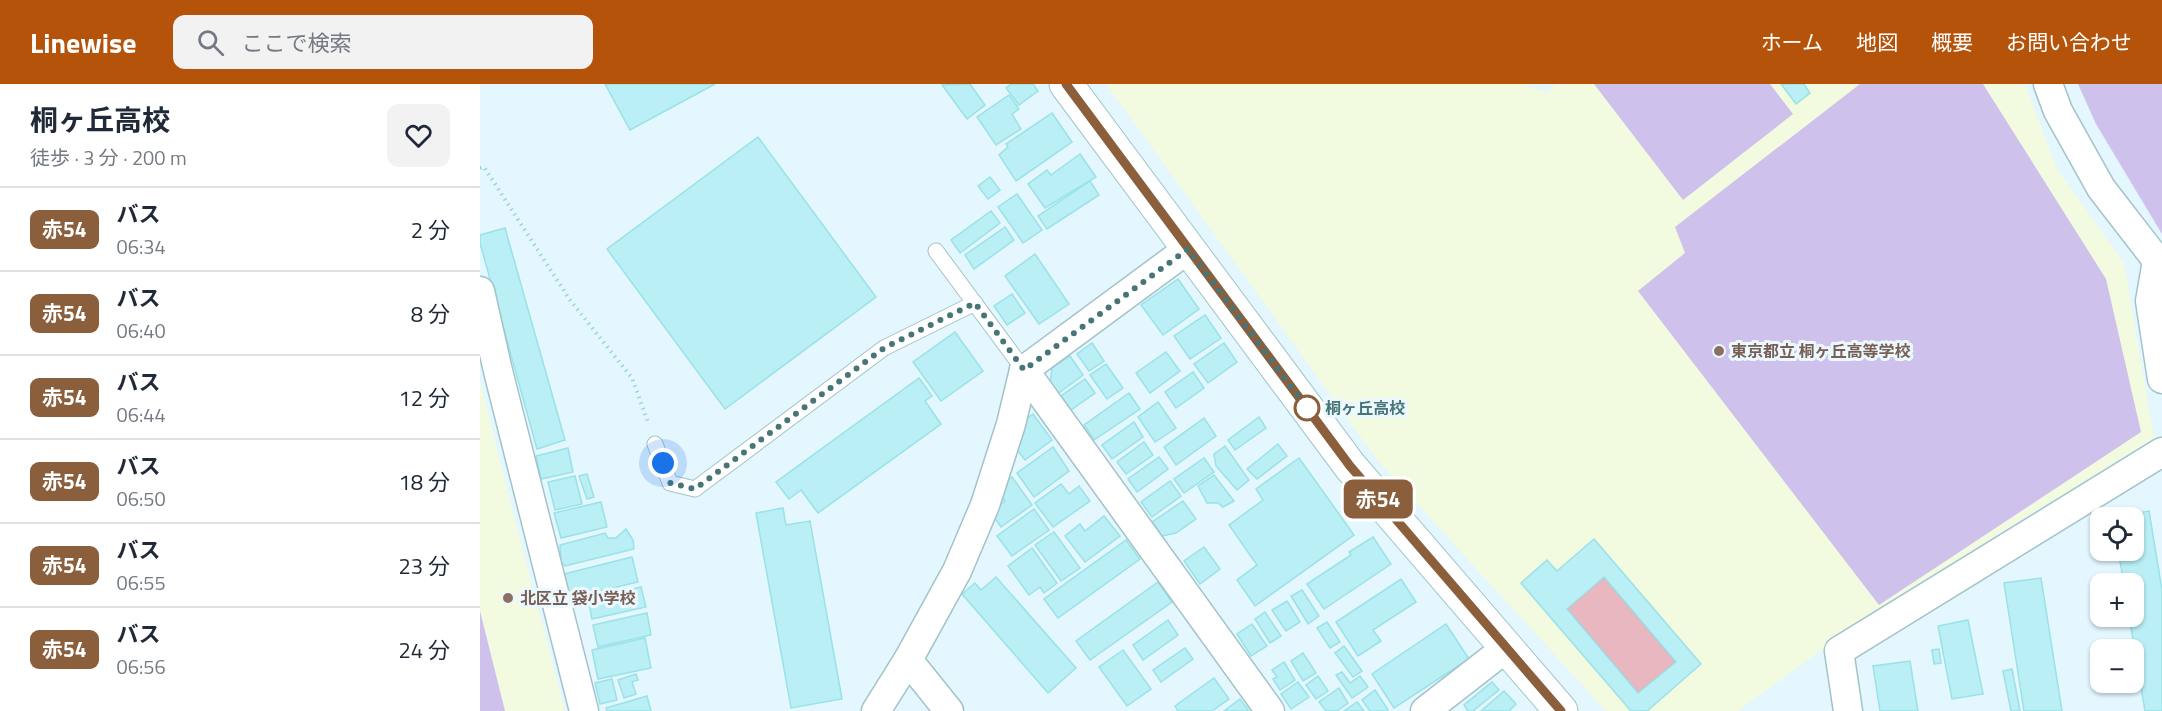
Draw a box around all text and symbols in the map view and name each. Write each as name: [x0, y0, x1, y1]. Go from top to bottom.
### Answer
search box: [173, 15, 593, 69]
text: Linewise: [30, 21, 137, 64]
icon: search: [194, 26, 227, 59]
text: ここで検索: [242, 26, 352, 60]
text: ホーム: [1761, 26, 1823, 58]
text: 地図: [1856, 26, 1898, 58]
text: 概要: [1931, 26, 1973, 58]
text: お問い合わせ: [2006, 26, 2132, 58]
text: 桐ヶ丘高校: [30, 98, 170, 141]
button: heart: [387, 104, 450, 167]
text: 徒歩 · 3 分 · 200 m: [30, 142, 187, 173]
text: バス: [117, 197, 161, 231]
text: 赤54: [42, 213, 87, 245]
text: 2 分: [411, 213, 450, 247]
text: 06:34: [117, 231, 166, 262]
text: バス: [117, 281, 161, 315]
text: 赤54: [42, 297, 87, 329]
text: 8 分: [411, 297, 450, 331]
text: 06:40: [117, 315, 166, 346]
place label: 東京都立 桐ヶ丘高等学校: [1731, 339, 1911, 363]
marker: 東京都立 桐ヶ丘高等学校: [1712, 344, 1726, 358]
text: バス: [117, 365, 161, 399]
text: 赤54: [42, 381, 87, 413]
text: 12 分: [399, 381, 450, 415]
marker: 桐ヶ丘高校: [1294, 395, 1320, 421]
place label: 桐ヶ丘高校: [1325, 396, 1405, 420]
text: 06:44: [117, 399, 166, 430]
your location: [648, 448, 678, 478]
text: バス: [117, 449, 161, 483]
text: 赤54: [42, 465, 87, 497]
text: 18 分: [399, 465, 450, 499]
line badge: 赤54: [1344, 480, 1412, 518]
text: 06:50: [117, 483, 166, 514]
text: 赤54: [1356, 483, 1400, 515]
map controls: [2090, 507, 2144, 693]
button: locate: [2090, 507, 2144, 561]
text: バス: [117, 533, 161, 567]
text: 赤54: [42, 549, 87, 581]
text: 23 分: [399, 549, 450, 583]
text: 06:55: [117, 567, 166, 598]
button: +: [2090, 573, 2144, 627]
place label: 北区立 袋小学校: [520, 586, 636, 610]
marker: 北区立 袋小学校: [501, 591, 515, 605]
text: バス: [117, 617, 161, 651]
text: 赤54: [42, 633, 87, 665]
text: 24 分: [399, 633, 450, 667]
button: −: [2090, 639, 2144, 693]
text: 06:56: [117, 651, 166, 682]

